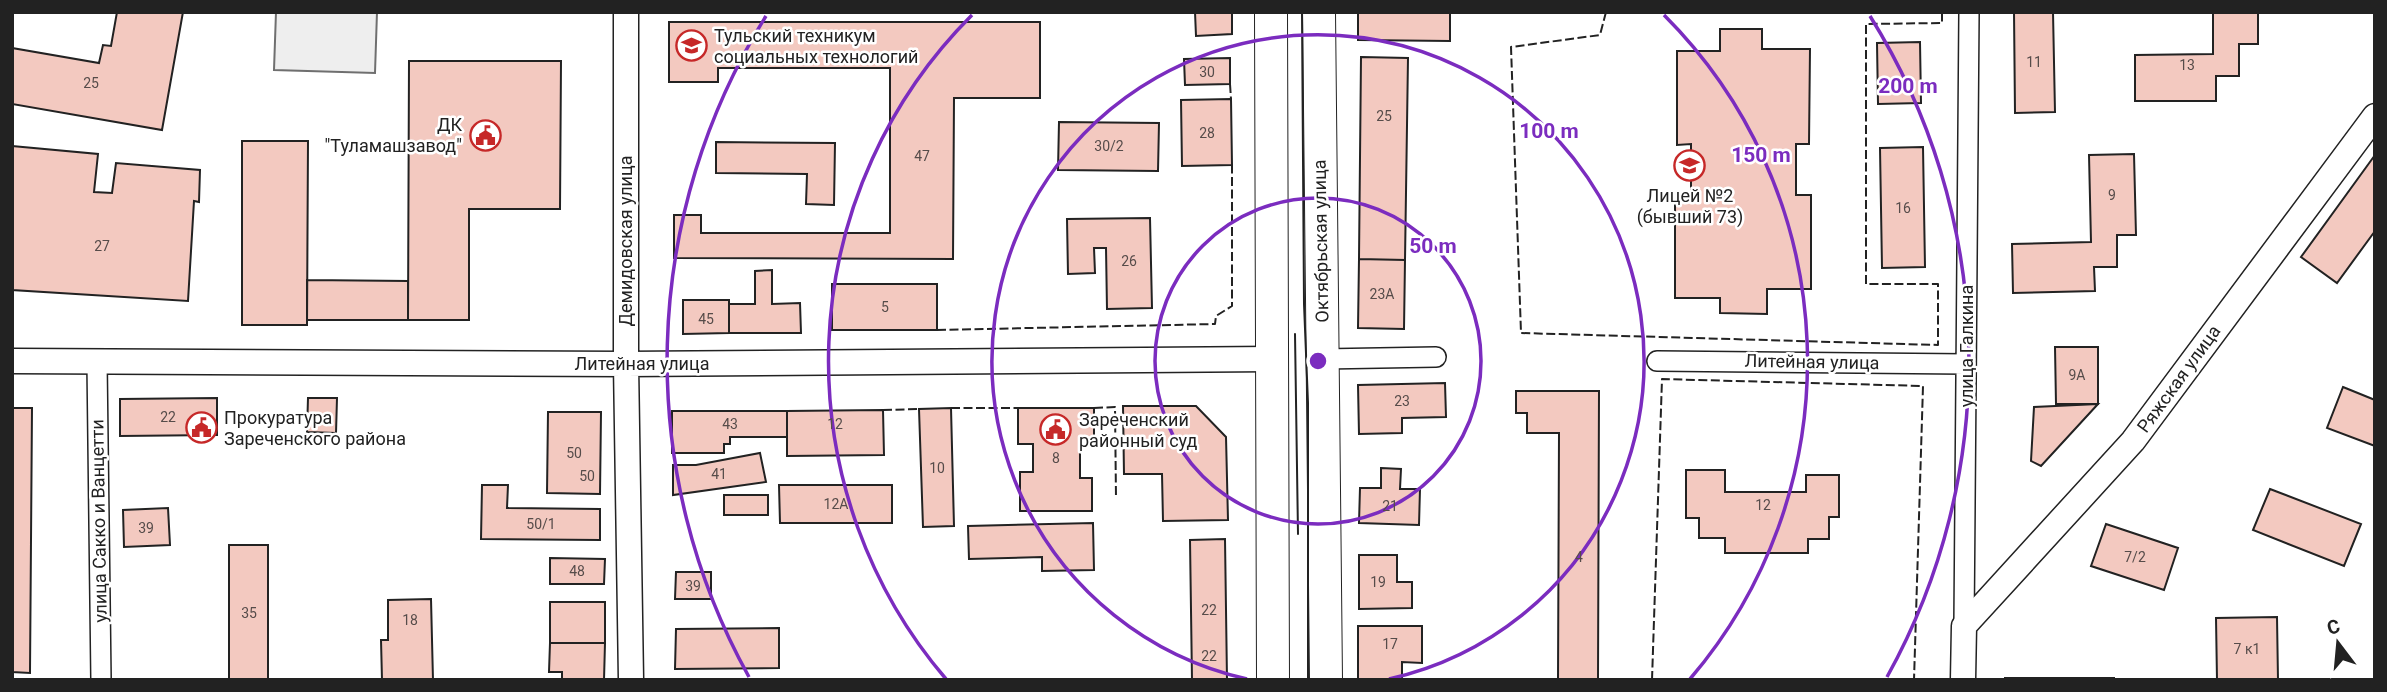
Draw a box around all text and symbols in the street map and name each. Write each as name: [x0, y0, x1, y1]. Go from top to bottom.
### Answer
place label: Тульский техникум социальных технологий: [714, 25, 918, 67]
school or university icon: Тульский техникум социальных технологий: [674, 29, 708, 63]
house number: 11: [2026, 54, 2042, 70]
house number: 13: [2179, 57, 2195, 73]
house number: 30: [1199, 64, 1215, 80]
text: 200 m: [1878, 74, 1938, 98]
house number: 25: [83, 75, 99, 91]
house number: 25: [1376, 108, 1392, 124]
place label: ДК "Туламашзавод": [325, 114, 462, 156]
public building icon: ДК "Туламашзавод": [468, 118, 502, 152]
text: 100 m: [1519, 119, 1579, 143]
house number: 28: [1199, 125, 1215, 141]
house number: 30/2: [1094, 138, 1124, 154]
text: 150 m: [1731, 143, 1791, 167]
house number: 47: [914, 148, 930, 164]
school or university icon: Лицей №2 (бывший 73): [1673, 148, 1707, 182]
street label: Демидовская улица: [615, 156, 636, 326]
street label: Октябрьская улица: [1309, 159, 1332, 323]
place label: Лицей №2 (бывший 73): [1637, 185, 1743, 228]
house number: 9: [2108, 187, 2116, 203]
house number: 16: [1895, 200, 1911, 216]
text: 50 m: [1409, 234, 1457, 258]
house number: 27: [94, 238, 110, 254]
house number: 26: [1121, 253, 1137, 269]
street label: улица Галкина: [1956, 285, 1977, 407]
house number: 23А: [1370, 286, 1394, 302]
house number: 5: [881, 299, 889, 315]
house number: 45: [698, 311, 714, 327]
street label: Ряжская улица: [2133, 321, 2225, 436]
centre of rings: [1306, 349, 1330, 373]
street label: Литейная улица: [1744, 350, 1880, 373]
street label: Литейная улица: [575, 353, 709, 374]
house number: 9А: [2068, 367, 2086, 383]
house number: 23: [1394, 393, 1410, 409]
place label: Прокуратура Зареченского района: [224, 407, 406, 449]
house number: 22: [160, 409, 176, 425]
place label: Зареченский районный суд: [1079, 409, 1198, 451]
public building icon: Прокуратура Зареченского района: [184, 411, 218, 445]
public building icon: Зареченский районный суд: [1039, 413, 1073, 447]
house number: 43: [722, 416, 738, 432]
house number: 12: [827, 416, 843, 432]
street label: улица Сакко и Ванцетти: [86, 419, 111, 623]
house number: 50: [566, 445, 582, 461]
house number: 8: [1052, 450, 1060, 466]
house number: 10: [929, 460, 945, 476]
house number: 41: [711, 466, 727, 482]
house number: 50: [579, 468, 595, 484]
house number: 12А: [824, 496, 848, 512]
house number: 12: [1755, 497, 1771, 513]
house number: 21: [1382, 498, 1398, 514]
house number: 50/1: [526, 516, 556, 532]
house number: 39: [138, 520, 154, 536]
house number: 4: [1575, 549, 1583, 565]
house number: 7/2: [2124, 549, 2146, 565]
house number: 48: [569, 563, 585, 579]
house number: 19: [1370, 574, 1386, 590]
house number: 39: [685, 578, 701, 594]
house number: 22: [1201, 602, 1217, 618]
house number: 35: [241, 605, 257, 621]
north arrow: [2303, 608, 2373, 678]
house number: 18: [402, 612, 418, 628]
text: С: [2324, 614, 2343, 640]
house number: 17: [1382, 636, 1398, 652]
house number: 7 к1: [2234, 641, 2260, 657]
house number: 22: [1201, 648, 1217, 664]

